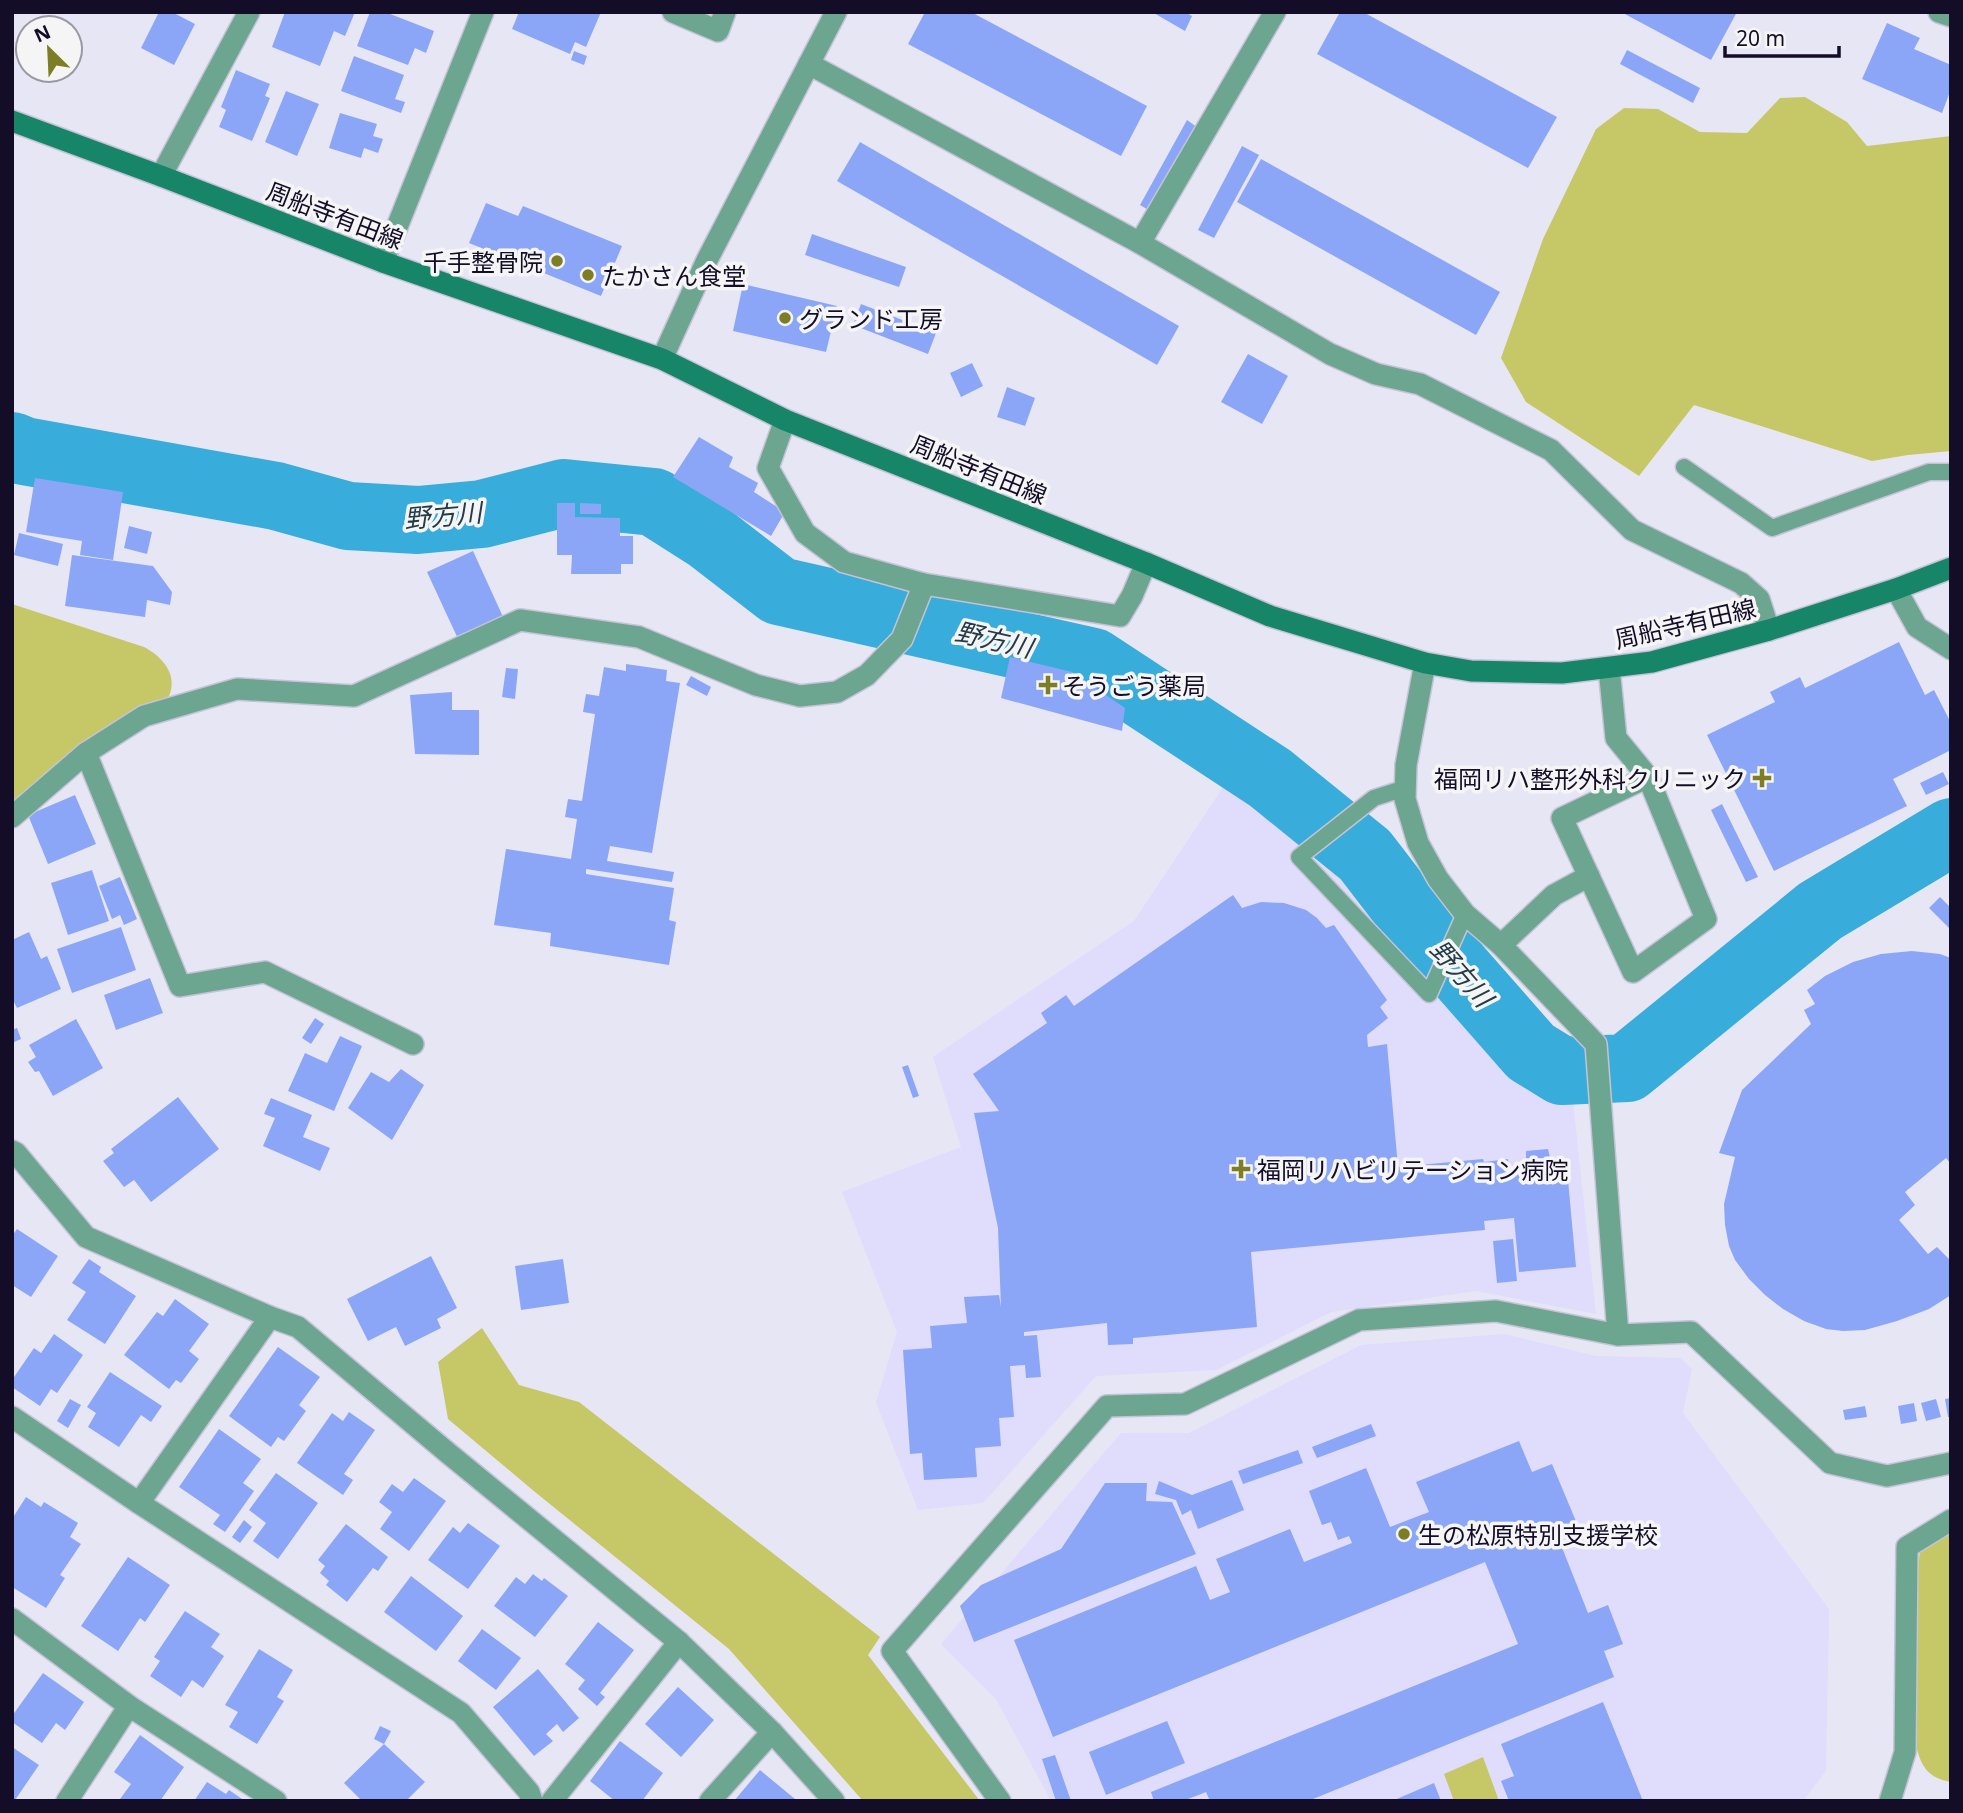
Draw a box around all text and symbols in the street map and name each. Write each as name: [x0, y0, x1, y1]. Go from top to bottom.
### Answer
north arrow: [14, 14, 84, 84]
scale bar: [1725, 14, 1839, 58]
text: N: [30, 18, 54, 48]
text: 20 m: [1736, 24, 1785, 52]
street label: 周船寺有田線: [262, 174, 408, 256]
place label: 千手整骨院: [423, 245, 543, 278]
marker: 千手整骨院: [549, 253, 565, 269]
place label: たかさん食堂: [602, 259, 746, 292]
marker: たかさん食堂: [580, 267, 596, 283]
place label: グランド工房: [799, 302, 943, 335]
marker: グランド工房: [777, 310, 793, 326]
street label: 周船寺有田線: [906, 427, 1052, 511]
water label: 野方川: [403, 493, 486, 536]
street label: 周船寺有田線: [1611, 591, 1759, 655]
water label: 野方川: [952, 613, 1039, 666]
place label: そうごう薬局: [1062, 669, 1206, 702]
marker: そうごう薬局: [1040, 677, 1056, 693]
place label: 福岡リハ整形外科クリニック: [1434, 762, 1746, 795]
marker: 福岡リハ整形外科クリニック: [1752, 768, 1772, 788]
water label: 野方川: [1423, 932, 1503, 1017]
place label: 福岡リハビリテーション病院: [1257, 1153, 1569, 1186]
marker: 福岡リハビリテーション病院: [1231, 1159, 1251, 1179]
place label: 生の松原特別支援学校: [1418, 1518, 1658, 1551]
marker: 生の松原特別支援学校: [1396, 1526, 1412, 1542]

